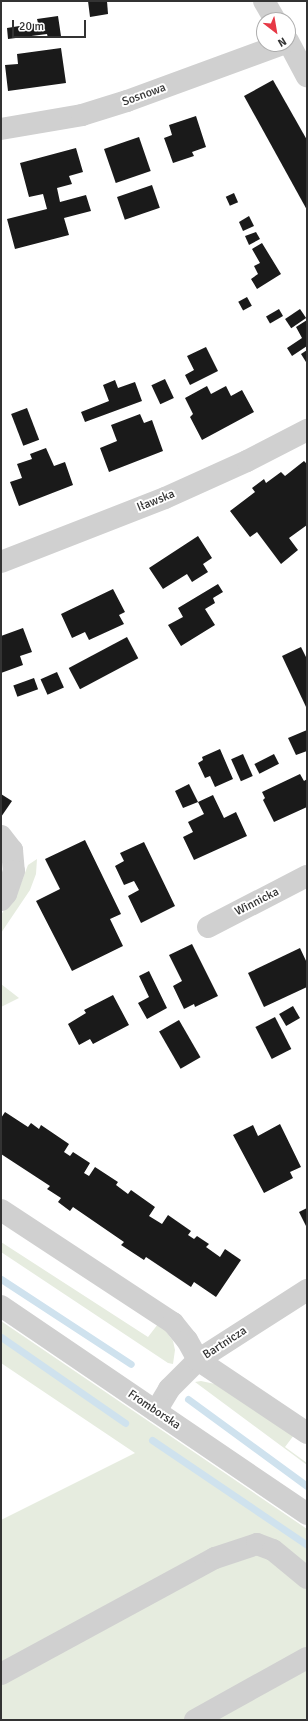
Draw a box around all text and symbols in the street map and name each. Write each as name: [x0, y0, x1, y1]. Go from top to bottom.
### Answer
scale bar: [14, 12, 88, 38]
north arrow: [256, 12, 296, 52]
text: 20 m: [19, 19, 44, 34]
text: N: [275, 34, 289, 49]
street label: Sosnowa: [120, 80, 168, 110]
street label: Iławska: [135, 487, 177, 515]
street label: Winnicka: [233, 885, 281, 919]
street label: Bartnicza: [200, 1324, 250, 1362]
street label: Fromborska: [125, 1387, 183, 1433]

